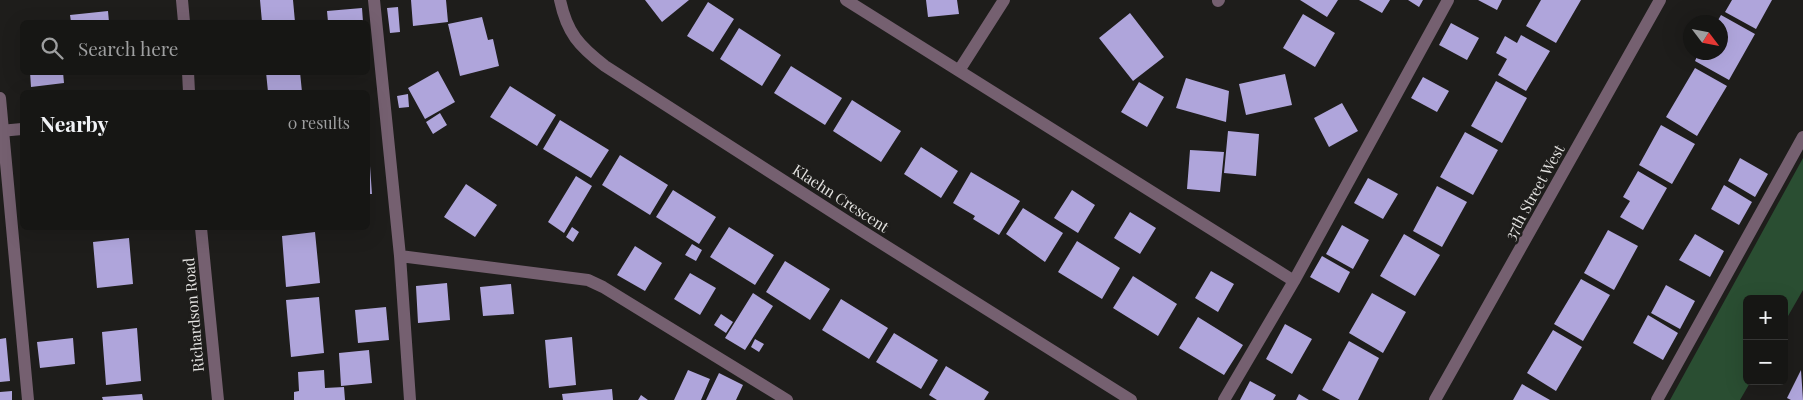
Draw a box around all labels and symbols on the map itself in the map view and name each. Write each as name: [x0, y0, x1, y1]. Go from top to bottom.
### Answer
north arrow: [1683, 15, 1728, 60]
street label: 37th Street West: [1500, 140, 1569, 243]
street label: Klaehn Crescent: [789, 159, 893, 237]
street label: Richardson Road: [178, 257, 208, 373]

